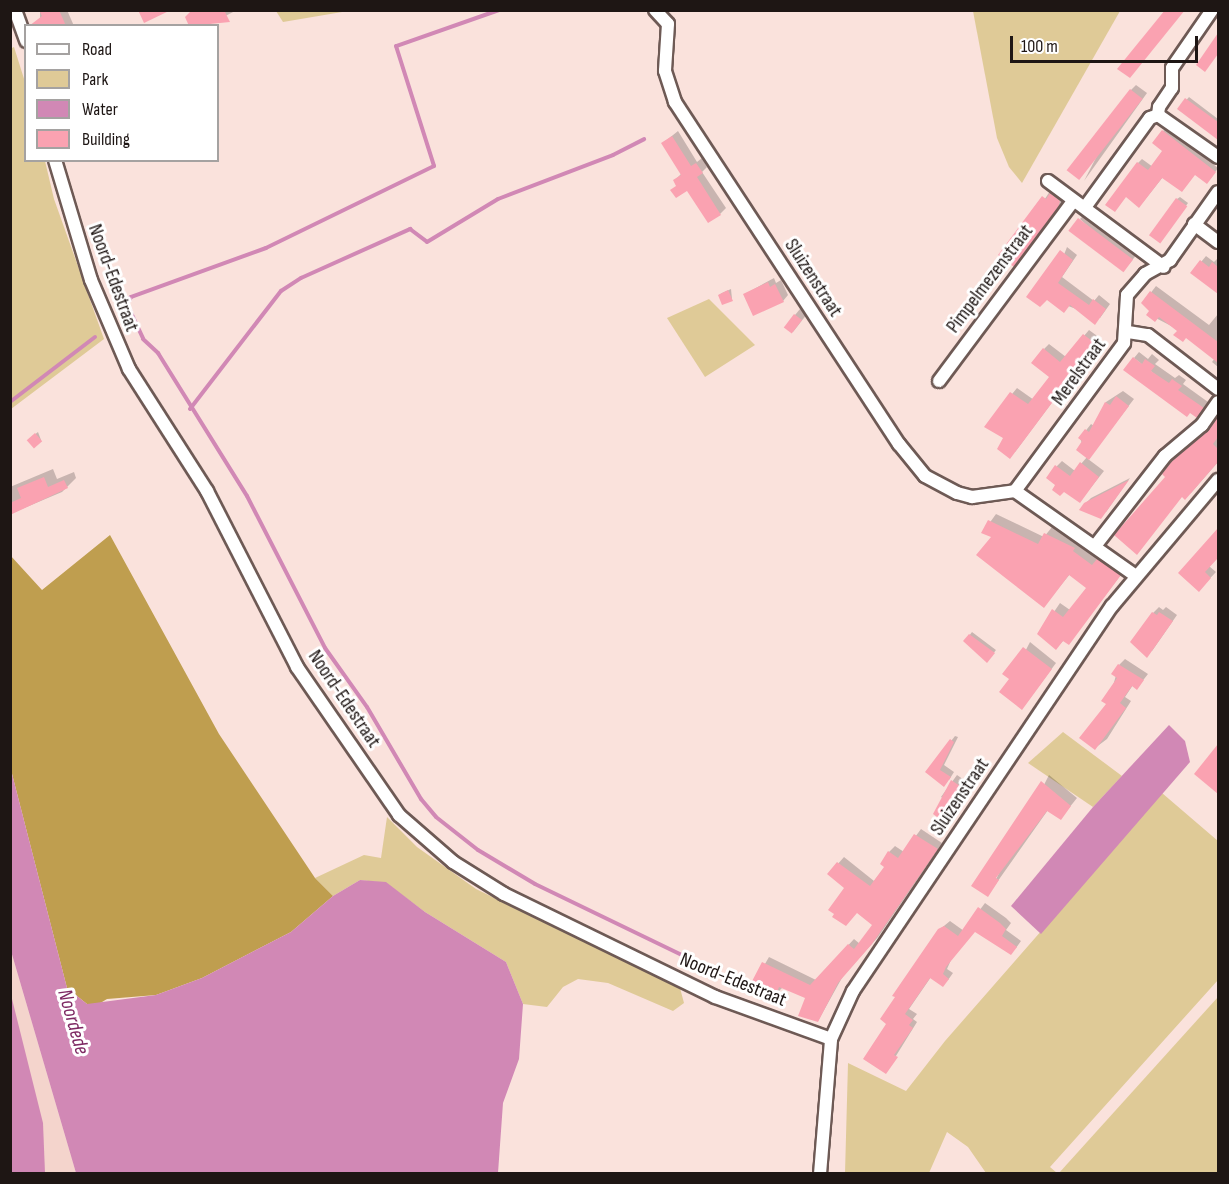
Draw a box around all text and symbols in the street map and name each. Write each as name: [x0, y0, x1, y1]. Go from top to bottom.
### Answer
legend: [24, 24, 219, 162]
scale bar: [1013, 24, 1200, 62]
text: 100 m: [1021, 36, 1058, 57]
text: Road: [82, 39, 112, 60]
text: Park: [82, 69, 108, 90]
text: Water: [82, 99, 118, 120]
text: Building: [82, 129, 130, 150]
street label: Pimpelmezenstraat: [941, 220, 1039, 338]
street label: Noord-Edestraat: [82, 221, 144, 335]
street label: Sluizenstraat: [779, 235, 847, 321]
street label: Merelstraat: [1047, 334, 1111, 410]
street label: Noord-Edestraat: [303, 646, 385, 752]
street label: Sluizenstraat: [925, 754, 995, 840]
street label: Noord-Edestraat: [676, 948, 790, 1012]
water label: Noordede: [52, 986, 94, 1058]

